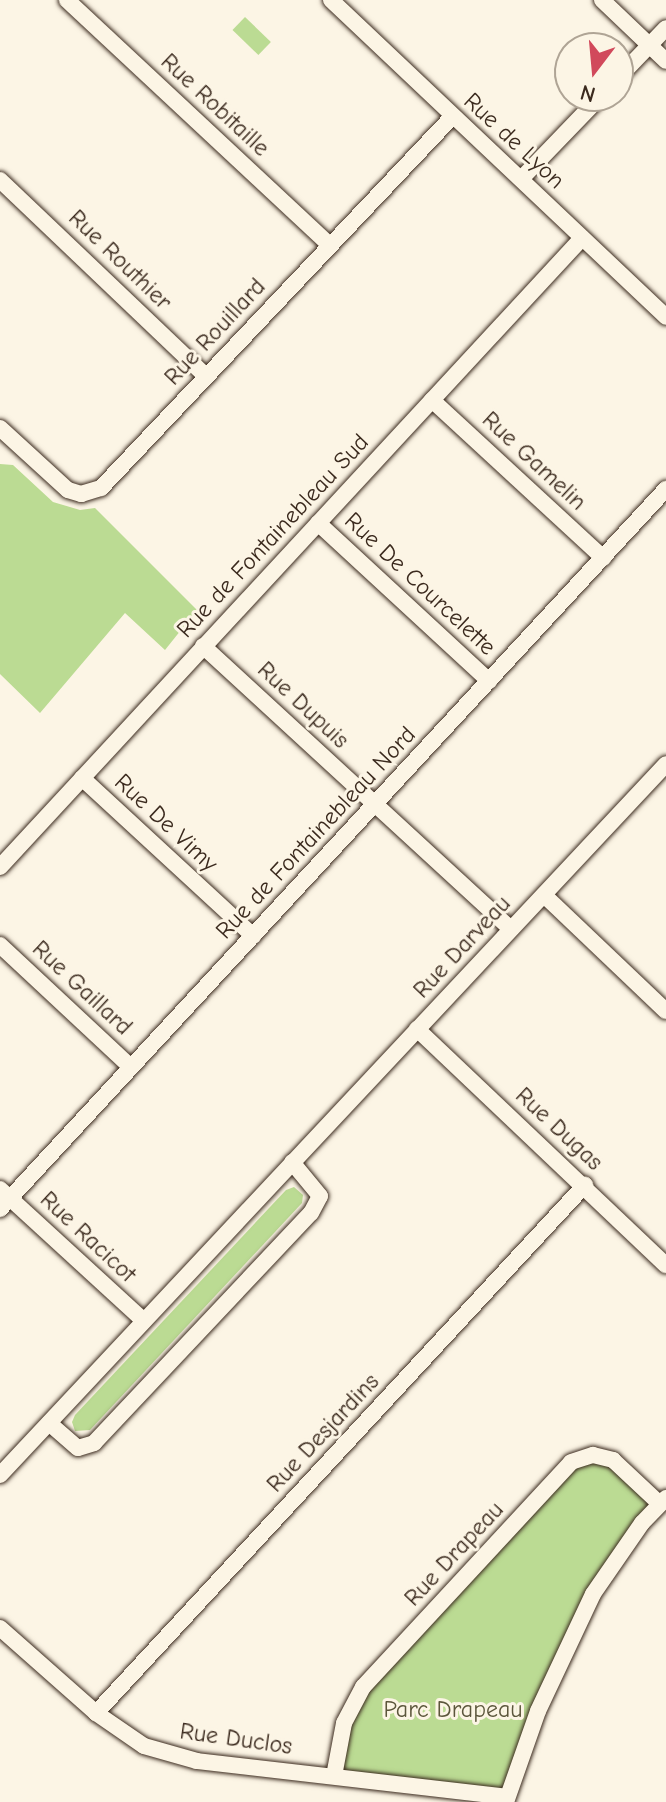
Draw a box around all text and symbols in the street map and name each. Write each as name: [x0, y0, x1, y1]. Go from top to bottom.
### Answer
north arrow: [554, 32, 634, 112]
street label: Rue Robitaille: [155, 47, 275, 163]
text: N: [577, 79, 598, 108]
street label: Rue de Lyon: [457, 87, 571, 195]
street label: Rue Routhier: [62, 204, 178, 316]
street label: Rue Rouillard: [158, 273, 272, 391]
street label: Rue Gamelin: [476, 405, 592, 517]
street label: Rue de Fontainebleau Sud: [171, 428, 375, 644]
street label: Rue De Courcelette: [338, 507, 502, 661]
street label: Rue Dupuis: [251, 655, 355, 755]
street label: Rue de Fontainebleau Nord: [210, 721, 422, 945]
street label: Rue De Vimy: [108, 768, 224, 878]
street label: Rue Darveau: [407, 890, 517, 1004]
street label: Rue Gaillard: [26, 934, 138, 1042]
street label: Rue Dugas: [509, 1081, 609, 1177]
street label: Rue Racicot: [34, 1185, 142, 1289]
street label: Rue Desjardins: [261, 1368, 385, 1498]
street label: Rue Drapeau: [398, 1496, 510, 1612]
park label: Parc Drapeau: [383, 1696, 523, 1724]
street label: Rue Duclos: [178, 1717, 294, 1761]

